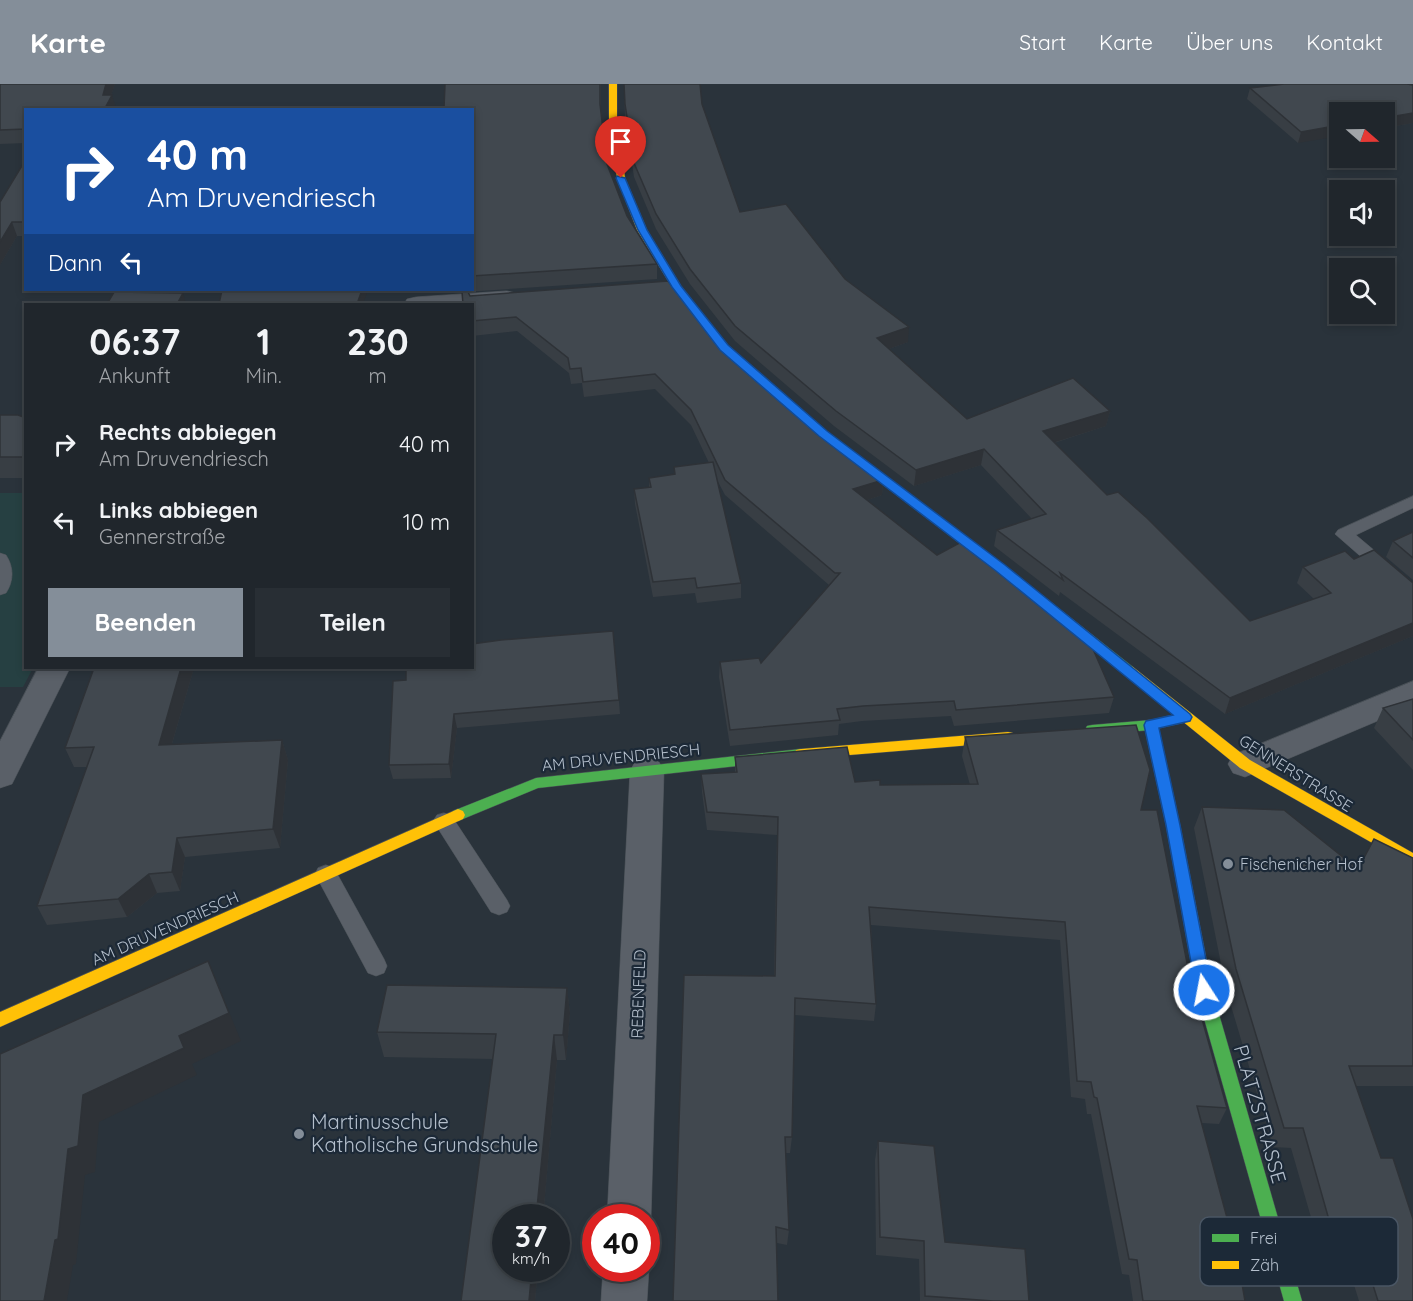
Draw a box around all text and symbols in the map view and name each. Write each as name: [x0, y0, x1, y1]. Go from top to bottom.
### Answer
text: Karte: [30, 25, 106, 60]
text: Start: [1019, 29, 1066, 55]
text: Karte: [1099, 29, 1153, 55]
text: Über uns: [1186, 29, 1273, 55]
text: Kontakt: [1306, 29, 1383, 55]
north arrow: [1329, 102, 1395, 168]
map controls: [1329, 102, 1395, 324]
pin: [595, 116, 646, 178]
icon: arrive: [604, 125, 637, 158]
text: 40 m: [147, 128, 248, 181]
icon: right: [48, 132, 126, 210]
text: Am Druvendriesch: [147, 180, 376, 214]
button: sound: [1329, 180, 1395, 246]
icon: left: [115, 246, 148, 279]
text: Dann: [48, 249, 103, 277]
button: search: [1329, 258, 1395, 324]
text: 06:37: [89, 319, 180, 364]
text: 1: [256, 319, 271, 364]
text: 230: [347, 319, 409, 364]
text: Ankunft: [99, 363, 171, 388]
text: Min.: [246, 363, 282, 388]
text: m: [369, 363, 387, 388]
text: Rechts abbiegen: [99, 418, 277, 446]
icon: right: [48, 428, 81, 461]
text: 40 m: [399, 430, 450, 458]
text: Am Druvendriesch: [99, 446, 269, 471]
text: Links abbiegen: [99, 496, 258, 524]
icon: left: [48, 506, 81, 539]
text: 10 m: [403, 508, 450, 536]
text: Gennerstraße: [99, 524, 225, 549]
button: Beenden: [48, 588, 243, 657]
button: Teilen: [255, 588, 450, 657]
street label: GENNERSTRASSE: [1236, 730, 1356, 816]
street label: AM DRUVENDRIESCH: [541, 739, 701, 775]
place label: Fischenicher Hof: [1240, 854, 1363, 874]
marker: Fischenicher Hof: [1221, 857, 1235, 871]
street label: AM DRUVENDRIESCH: [88, 886, 242, 970]
street label: REBENFELD: [626, 949, 650, 1039]
position arrow: [1172, 958, 1236, 1022]
street label: PLATZSTRASSE: [1229, 1042, 1292, 1186]
place label: Martinusschule Katholische Grundschule: [311, 1109, 538, 1157]
marker: Martinusschule Katholische Grundschule: [292, 1127, 306, 1141]
speed limit sign: 40: [582, 1204, 660, 1282]
text: 37: [515, 1217, 547, 1255]
legend: [1200, 1217, 1398, 1286]
text: Frei: [1250, 1228, 1277, 1248]
text: km/h: [512, 1249, 550, 1268]
text: Zäh: [1250, 1255, 1279, 1275]

